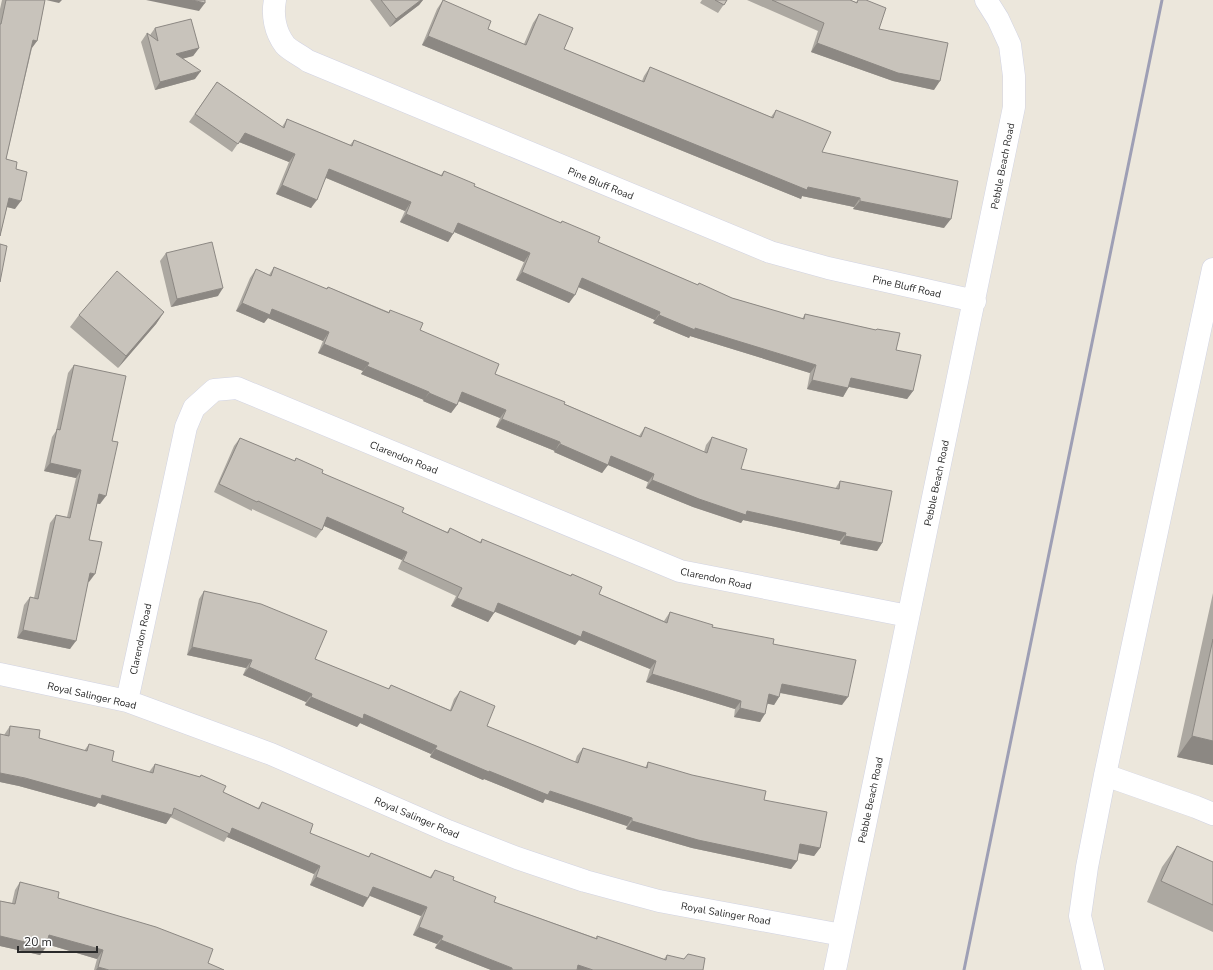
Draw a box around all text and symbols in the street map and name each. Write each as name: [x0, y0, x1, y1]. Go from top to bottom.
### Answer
street label: Pebble Beach Road: [988, 122, 1018, 210]
street label: Pine Bluff Road: [566, 164, 636, 204]
street label: Pine Bluff Road: [871, 272, 943, 302]
street label: Clarendon Road: [367, 438, 440, 478]
street label: Pebble Beach Road: [921, 439, 953, 527]
street label: Clarendon Road: [679, 565, 753, 593]
street label: Clarendon Road: [127, 602, 155, 676]
street label: Royal Salinger Road: [46, 679, 138, 713]
street label: Pebble Beach Road: [855, 756, 887, 844]
street label: Royal Salinger Road: [372, 794, 461, 842]
street label: Royal Salinger Road: [680, 899, 772, 929]
scale bar: [18, 928, 97, 954]
text: 20 m: [24, 934, 52, 950]

